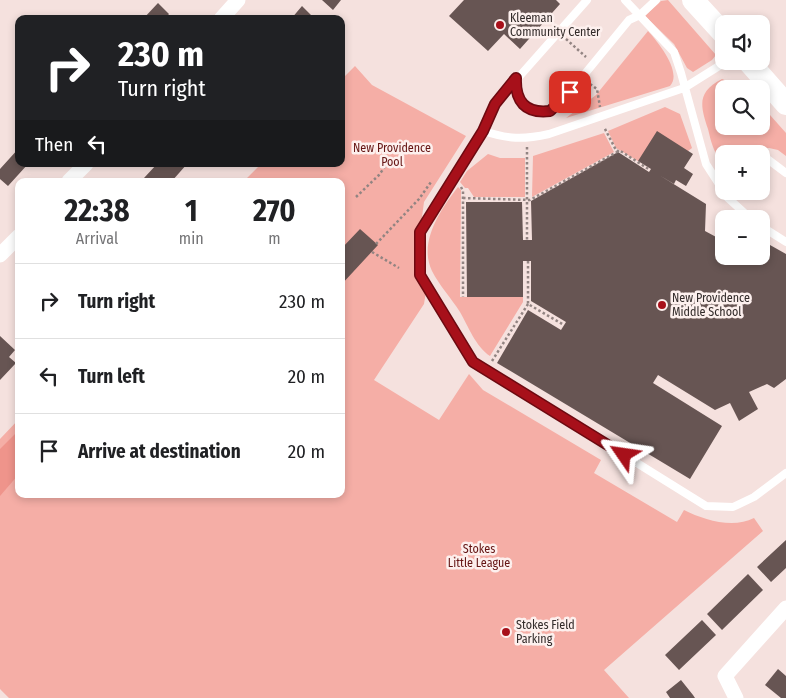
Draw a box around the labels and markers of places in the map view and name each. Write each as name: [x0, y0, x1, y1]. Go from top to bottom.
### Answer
place label: Kleeman Community Center: [510, 11, 601, 39]
marker: Kleeman Community Center: [494, 19, 506, 31]
pin: [549, 71, 591, 113]
place label: New Providence Middle School: [672, 291, 750, 319]
marker: New Providence Middle School: [656, 299, 668, 311]
place label: Stokes Field Parking: [516, 618, 575, 646]
marker: Stokes Field Parking: [500, 626, 512, 638]

